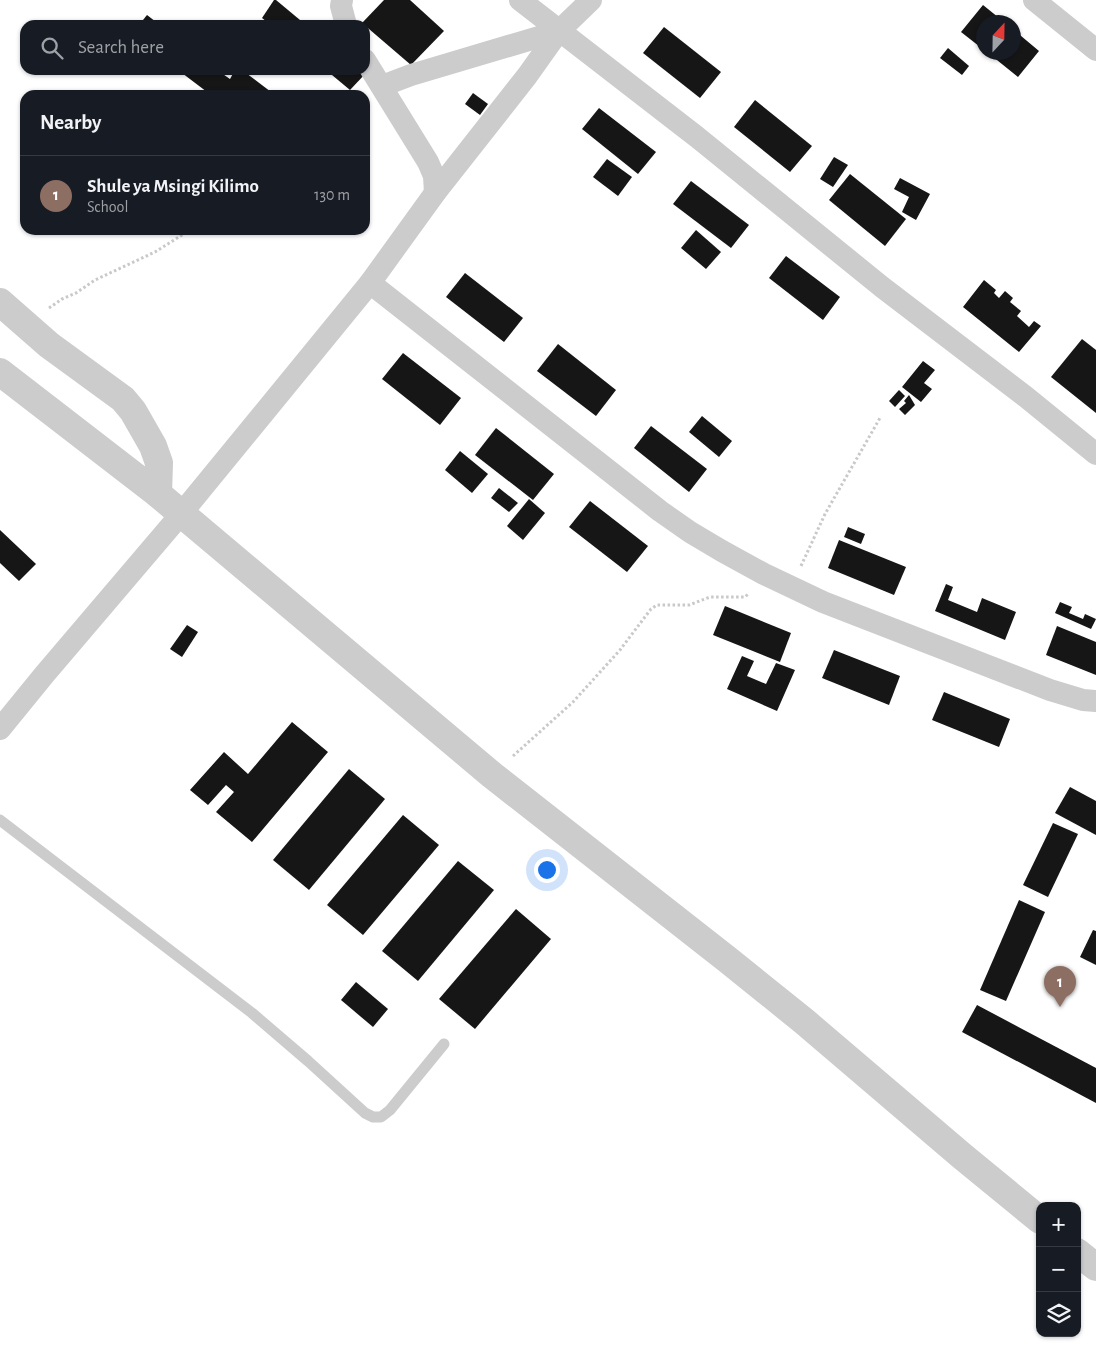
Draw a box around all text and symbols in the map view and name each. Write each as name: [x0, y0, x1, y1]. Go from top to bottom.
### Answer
north arrow: [976, 15, 1021, 60]
search box: [20, 20, 370, 75]
icon: search: [38, 34, 66, 62]
text: Search here: [78, 38, 164, 57]
text: Nearby: [40, 112, 101, 133]
text: Shule ya Msingi Kilimo: [87, 177, 259, 196]
text: 1: [53, 187, 59, 203]
text: 130 m: [314, 187, 350, 203]
text: School: [87, 199, 128, 215]
your location: [534, 857, 560, 883]
pin: 1: [1044, 966, 1076, 1007]
map controls: [1036, 1202, 1081, 1337]
button: +: [1036, 1202, 1081, 1247]
button: −: [1036, 1247, 1081, 1292]
button: layers: [1036, 1292, 1081, 1337]

